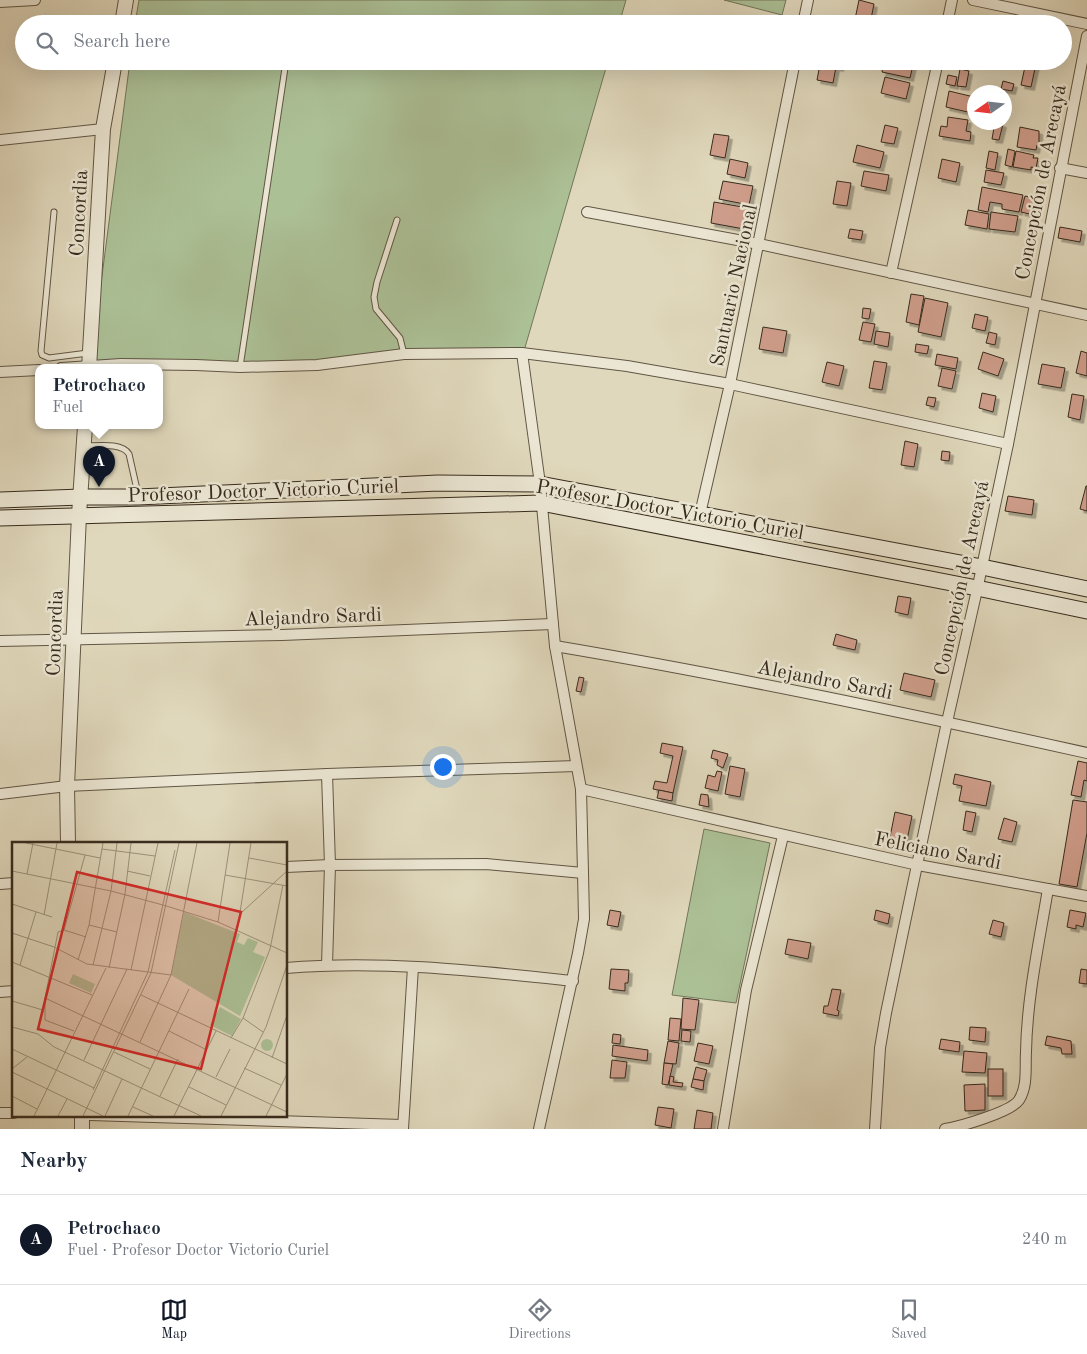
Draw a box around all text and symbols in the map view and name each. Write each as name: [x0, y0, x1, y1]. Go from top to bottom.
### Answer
search box: [15, 15, 1072, 70]
icon: search: [33, 29, 61, 57]
text: Search here: [73, 33, 170, 52]
street label: Concepción de Arecayá: [1013, 83, 1071, 282]
north arrow: [967, 85, 1012, 130]
street label: Concordia: [68, 169, 92, 257]
street label: Santuario Nacional: [708, 203, 762, 368]
popup: [35, 364, 163, 429]
text: Petrochaco: [52, 377, 146, 396]
text: Fuel: [52, 400, 83, 416]
pin: A: [83, 446, 115, 487]
street label: Profesor Doctor Victorio Curiel: [127, 477, 399, 507]
street label: Profesor Doctor Victorio Curiel: [534, 478, 805, 544]
street label: Concepción de Arecayá: [932, 479, 993, 678]
street label: Concordia: [44, 589, 68, 677]
street label: Alejandro Sardi: [244, 606, 382, 630]
street label: Alejandro Sardi: [755, 658, 894, 704]
your location: [430, 754, 456, 780]
street label: Feliciano Sardi: [873, 830, 1003, 874]
inset map: [12, 842, 288, 1116]
text: Nearby: [20, 1151, 88, 1172]
text: Petrochaco: [67, 1220, 161, 1239]
text: A: [30, 1232, 42, 1248]
text: 240 m: [1022, 1232, 1067, 1248]
text: Fuel · Profesor Doctor Victorio Curiel: [67, 1243, 329, 1259]
tab: Map: [160, 1296, 188, 1343]
tab: Directions: [509, 1296, 571, 1343]
tab: Saved: [891, 1296, 927, 1343]

